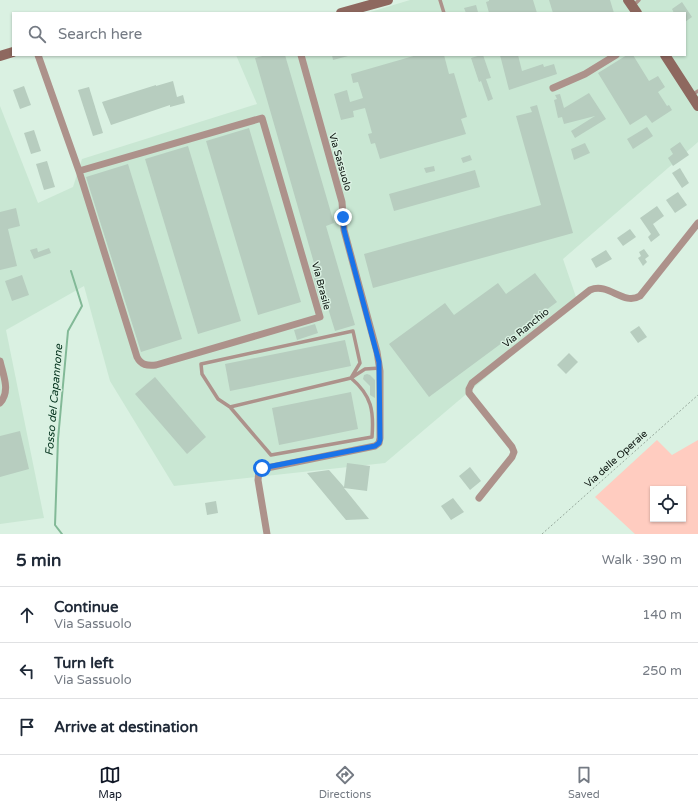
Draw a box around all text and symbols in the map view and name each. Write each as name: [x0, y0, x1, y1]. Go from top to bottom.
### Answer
search box: [12, 12, 686, 56]
icon: search: [26, 23, 48, 45]
text: Search here: [58, 25, 142, 43]
street label: Via Sassuolo: [326, 132, 354, 192]
route end: [334, 208, 352, 226]
street label: Via Brasile: [309, 261, 333, 312]
street label: Via Ranchio: [500, 306, 552, 350]
water label: Fosso del Capannone: [43, 343, 65, 456]
street label: Via delle Operaie: [582, 427, 650, 490]
route start: [253, 459, 271, 477]
map controls: [650, 486, 686, 522]
button: locate: [650, 486, 686, 522]
text: 5 min: [16, 550, 61, 571]
text: Walk · 390 m: [602, 552, 682, 568]
text: Continue: [54, 598, 118, 616]
icon: ahead: [16, 604, 38, 626]
text: 140 m: [642, 607, 682, 623]
text: Via Sassuolo: [54, 616, 132, 632]
text: Turn left: [54, 654, 114, 672]
icon: left: [16, 660, 38, 682]
text: 250 m: [642, 663, 682, 679]
text: Via Sassuolo: [54, 672, 132, 688]
icon: arrive: [16, 716, 38, 738]
text: Arrive at destination: [54, 718, 198, 736]
tab: Map: [98, 764, 122, 801]
tab: Directions: [319, 764, 371, 801]
tab: Saved: [568, 764, 600, 801]

